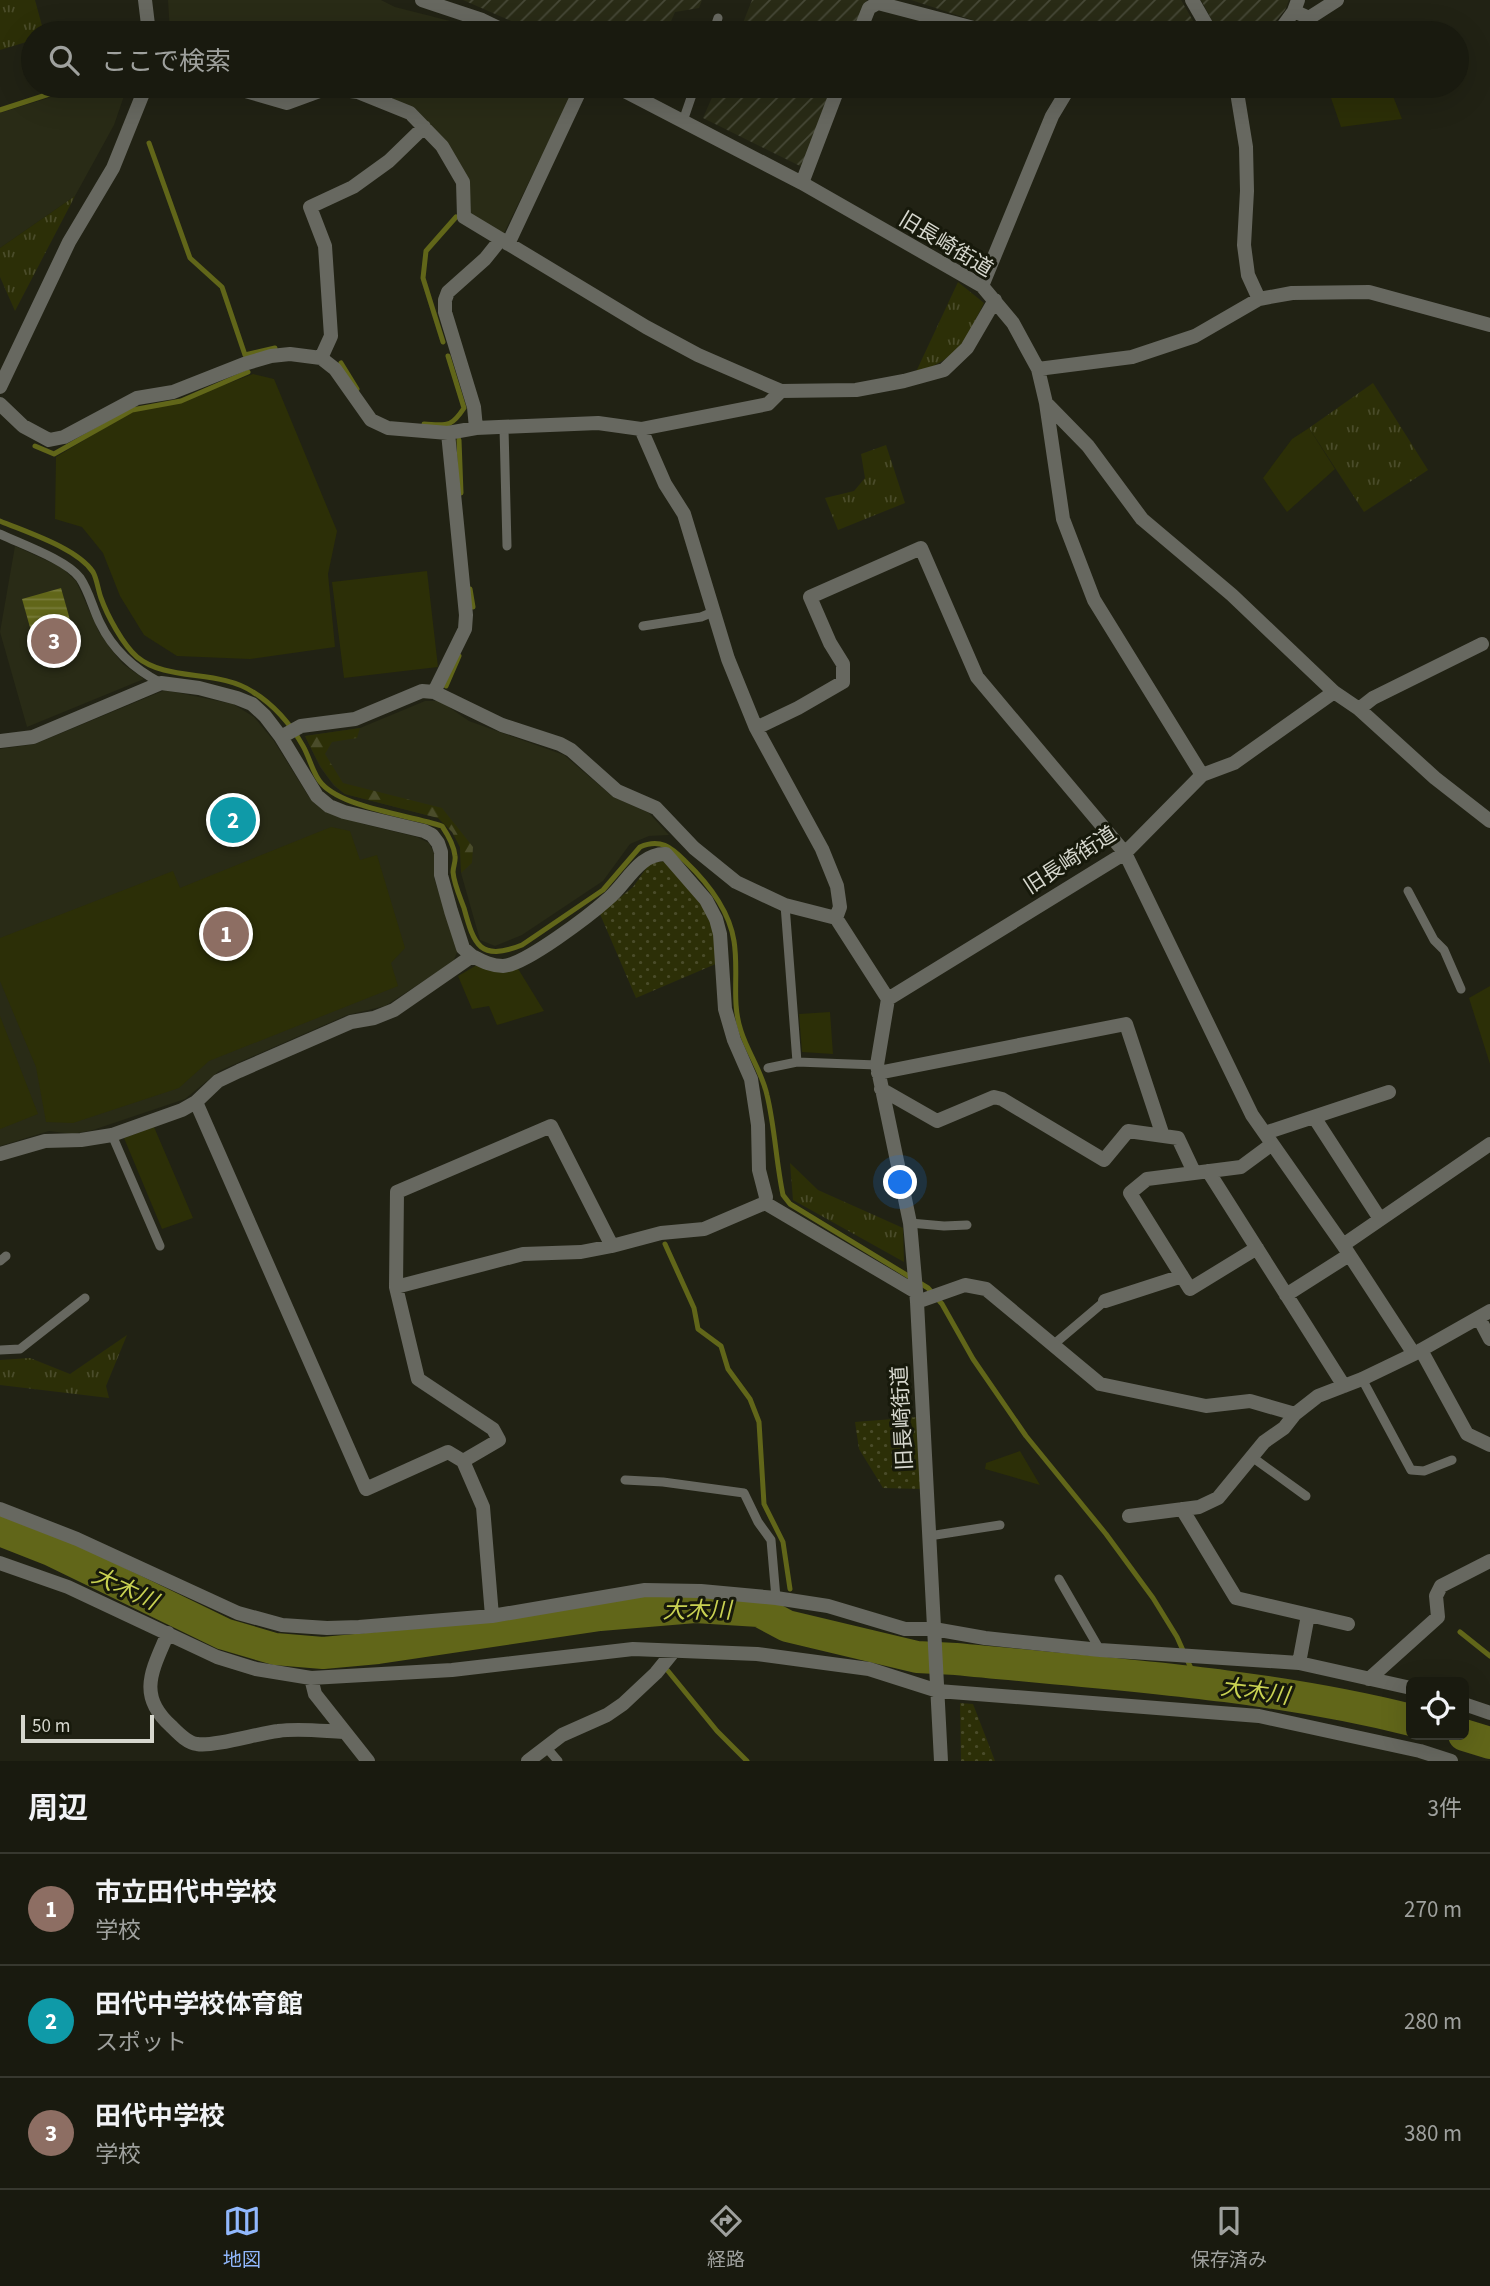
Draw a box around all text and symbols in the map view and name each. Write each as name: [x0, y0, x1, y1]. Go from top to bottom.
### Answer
search box: [21, 21, 1469, 98]
icon: search: [45, 41, 83, 79]
text: ここで検索: [101, 43, 231, 80]
street label: 旧長崎街道: [893, 204, 999, 284]
pin: 3: [31, 615, 77, 667]
pin: 2: [210, 794, 256, 846]
street label: 旧長崎街道: [1018, 819, 1122, 901]
pin: 1: [203, 908, 249, 960]
your location: [883, 1165, 917, 1199]
street label: 旧長崎街道: [884, 1365, 920, 1471]
water label: 大木川: [87, 1559, 166, 1619]
water label: 大木川: [663, 1594, 735, 1627]
water label: 大木川: [1218, 1670, 1294, 1713]
map controls: [1406, 1677, 1469, 1740]
button: locate: [1406, 1677, 1469, 1740]
scale bar: [21, 1712, 154, 1744]
text: 50 m: [32, 1713, 70, 1740]
text: 周辺: [28, 1787, 88, 1830]
text: 3件: [1428, 1792, 1462, 1825]
text: 市立田代中学校: [95, 1874, 277, 1911]
text: 1: [45, 1893, 57, 1926]
text: 270 m: [1404, 1893, 1462, 1926]
text: 学校: [95, 1914, 141, 1947]
text: 田代中学校体育館: [95, 1986, 303, 2023]
text: 2: [45, 2005, 57, 2038]
text: 280 m: [1404, 2005, 1462, 2038]
text: スポット: [95, 2026, 187, 2059]
text: 田代中学校: [95, 2098, 225, 2135]
text: 3: [45, 2117, 57, 2150]
text: 380 m: [1404, 2117, 1462, 2150]
text: 学校: [95, 2138, 141, 2171]
tab: 地図: [223, 2202, 261, 2274]
tab: 経路: [707, 2202, 745, 2274]
tab: 保存済み: [1191, 2202, 1267, 2274]

